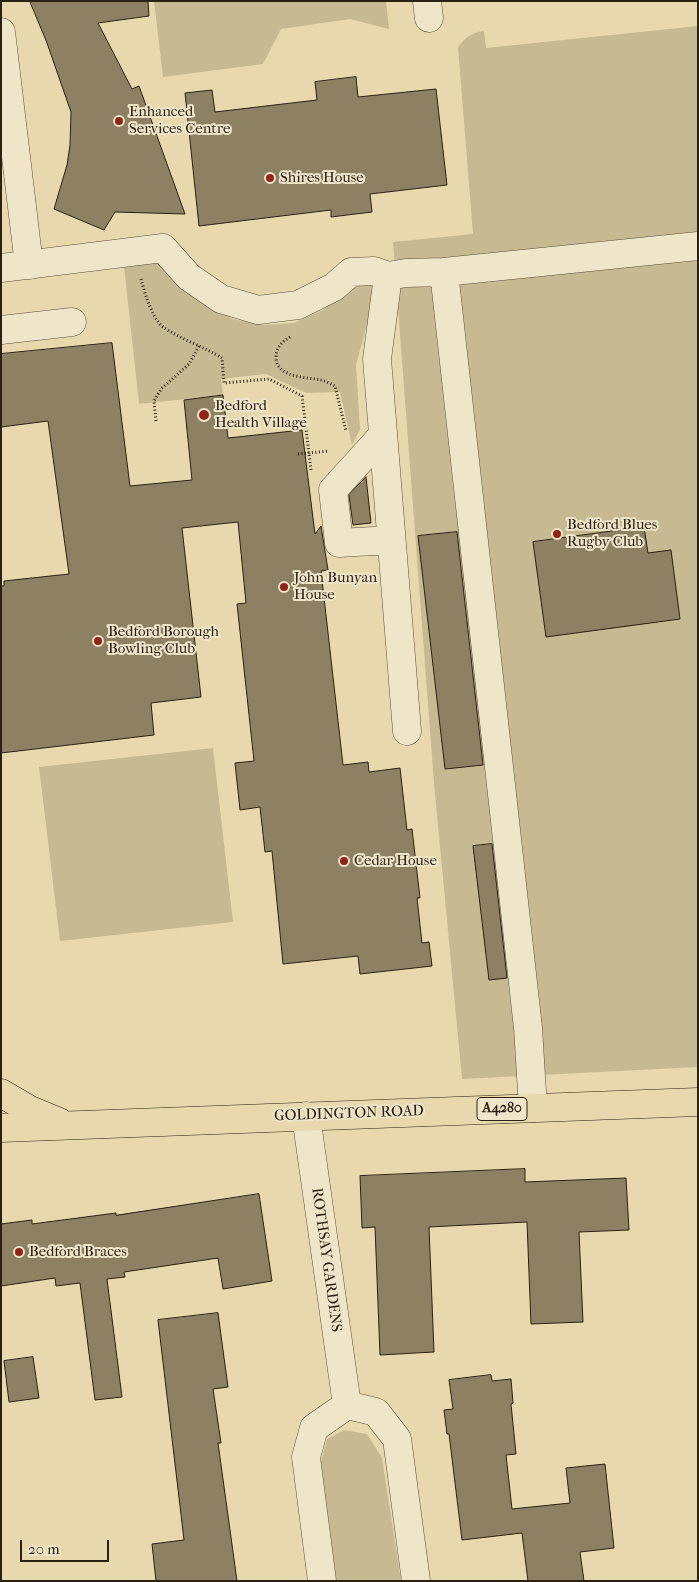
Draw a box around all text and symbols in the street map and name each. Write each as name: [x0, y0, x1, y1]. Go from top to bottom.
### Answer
place label: Enhanced Services Centre: [129, 103, 230, 138]
marker: Enhanced Services Centre: [113, 115, 125, 127]
place label: Shires House: [280, 169, 364, 187]
marker: Shires House: [264, 172, 276, 184]
place label: Bedford Health Village: [215, 397, 307, 432]
marker: Bedford Health Village: [197, 408, 211, 422]
place label: Bedford Blues Rugby Club: [567, 516, 657, 551]
marker: Bedford Blues Rugby Club: [551, 528, 563, 540]
place label: John Bunyan House: [294, 569, 377, 604]
marker: John Bunyan House: [278, 581, 290, 593]
place label: Bedford Borough Bowling Club: [108, 623, 219, 658]
marker: Bedford Borough Bowling Club: [92, 635, 104, 647]
place label: Cedar House: [354, 852, 437, 870]
marker: Cedar House: [338, 855, 350, 867]
road number: A4280: [477, 1098, 527, 1120]
street label: GOLDINGTON ROAD: [274, 1102, 424, 1126]
street label: ROTHSAY GARDENS: [307, 1187, 345, 1333]
place label: Bedford Braces: [29, 1243, 127, 1261]
marker: Bedford Braces: [13, 1246, 25, 1258]
scale bar: [22, 1530, 111, 1562]
text: 20 m: [28, 1540, 60, 1558]

